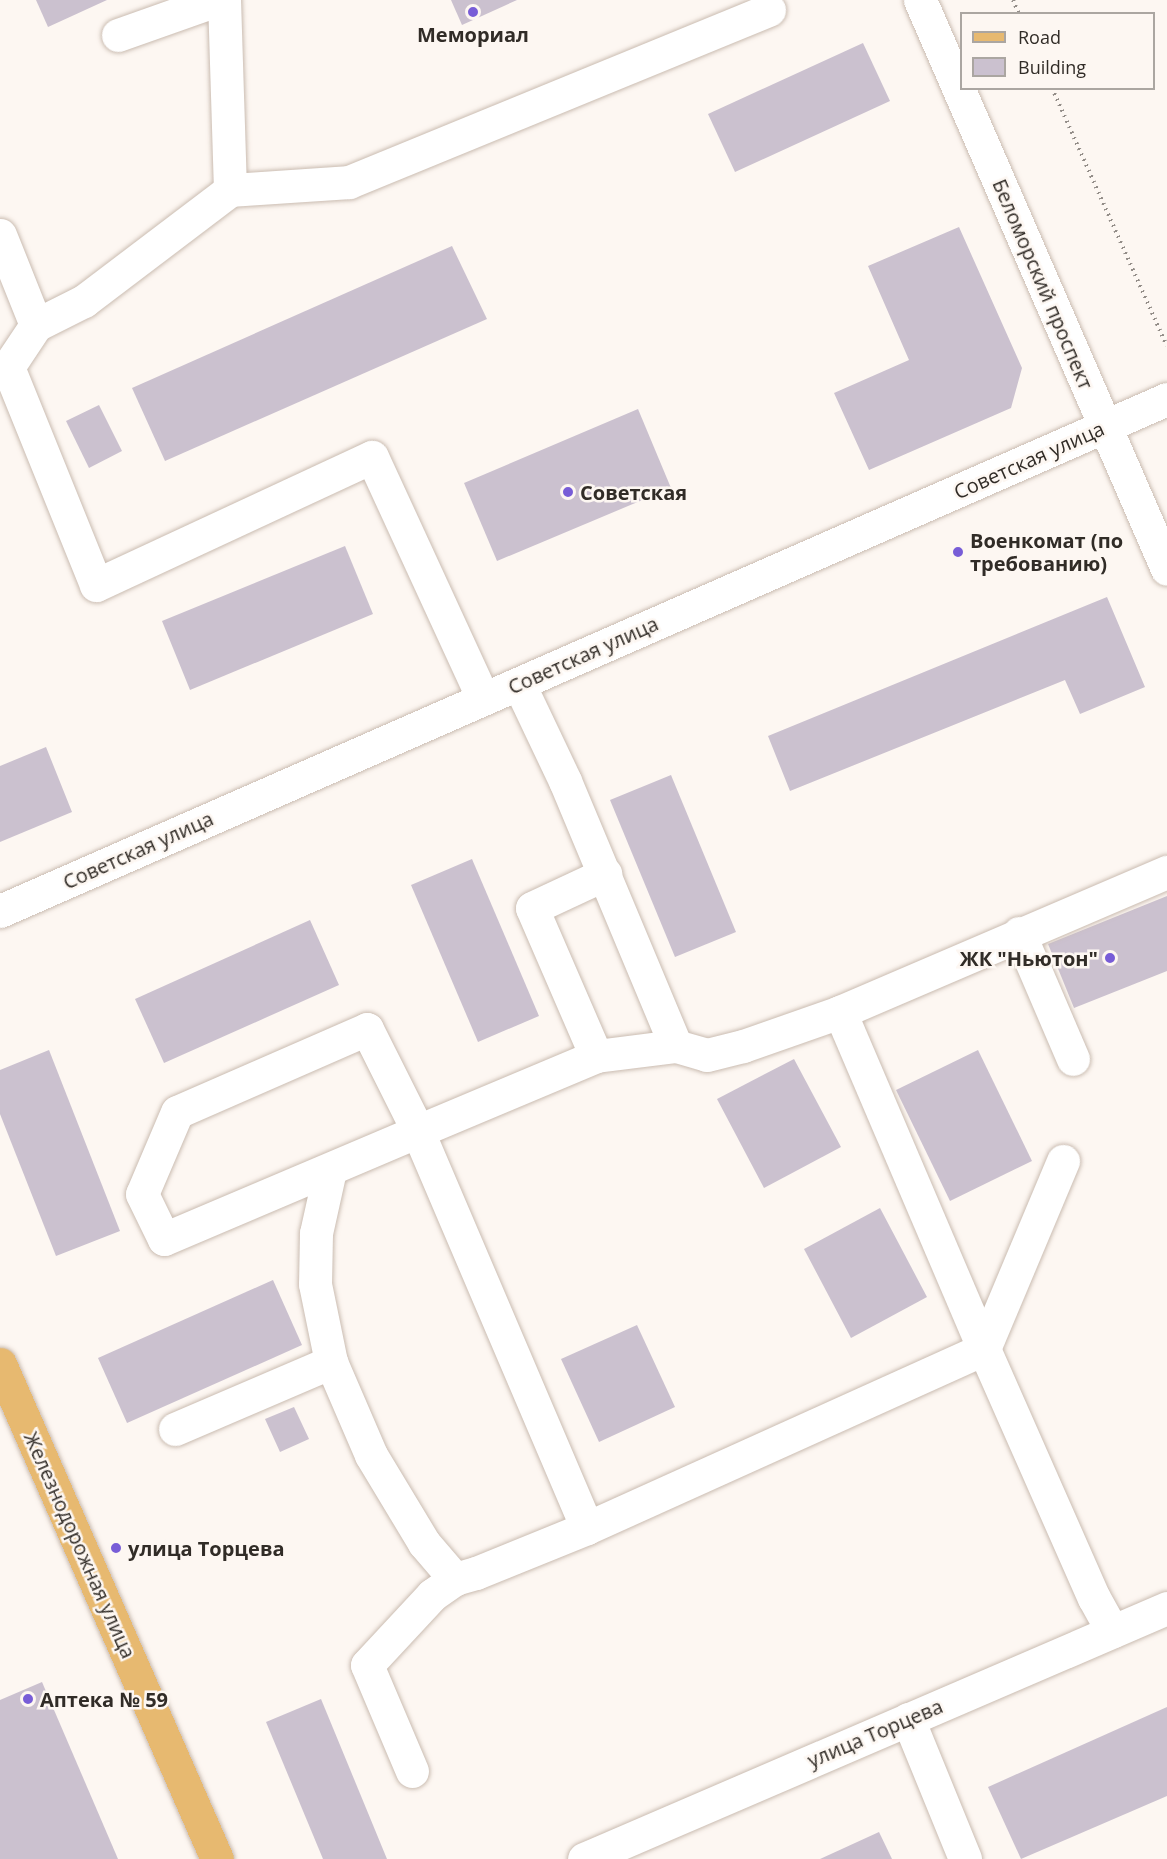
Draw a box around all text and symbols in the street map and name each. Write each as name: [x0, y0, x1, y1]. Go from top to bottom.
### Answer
marker: Мемориал: [466, 5, 480, 19]
legend: [960, 12, 1155, 90]
place label: Мемориал: [417, 22, 529, 46]
text: Road: [1018, 25, 1061, 49]
text: Building: [1018, 55, 1086, 79]
street label: Беломорский проспект: [988, 175, 1098, 393]
street label: Советская улица: [950, 416, 1108, 504]
place label: Советская: [580, 480, 687, 504]
marker: Советская: [561, 485, 575, 499]
place label: Военкомат (по требованию): [970, 528, 1123, 575]
marker: Военкомат (по требованию): [951, 545, 965, 559]
street label: Советская улица: [504, 611, 662, 699]
street label: Советская улица: [59, 806, 217, 894]
place label: ЖК "Ньютон": [960, 946, 1098, 970]
marker: ЖК "Ньютон": [1103, 951, 1117, 965]
street label: Железнодорожная улица: [19, 1428, 141, 1662]
place label: улица Торцева: [128, 1536, 285, 1560]
marker: улица Торцева: [109, 1541, 123, 1555]
place label: Аптека № 59: [40, 1687, 168, 1711]
marker: Аптека № 59: [21, 1692, 35, 1706]
street label: улица Торцева: [804, 1694, 946, 1772]

